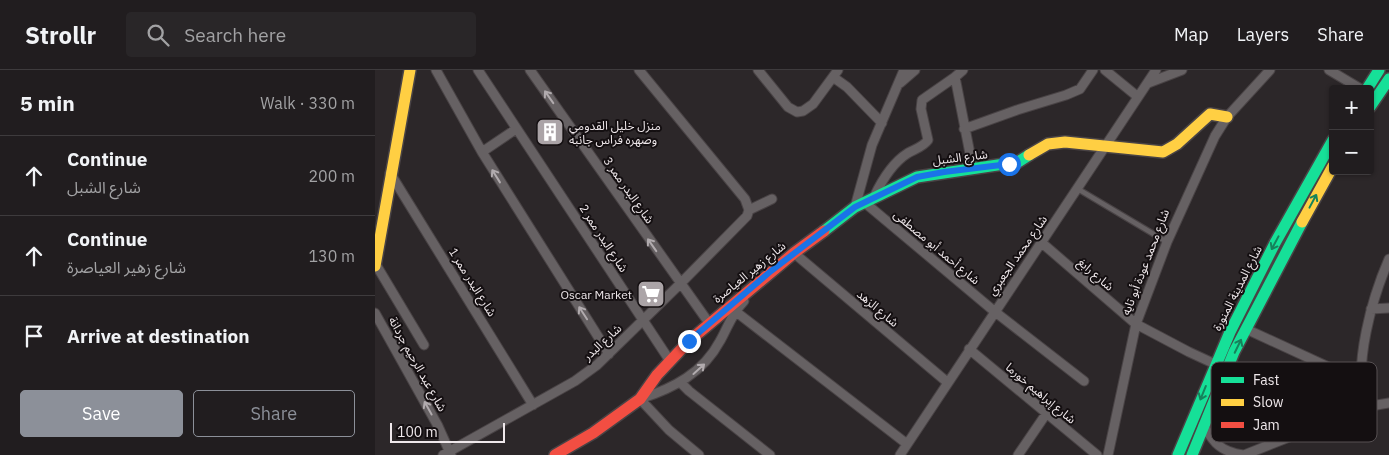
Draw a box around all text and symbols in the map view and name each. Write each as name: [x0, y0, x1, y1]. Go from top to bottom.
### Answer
search box: [126, 12, 476, 57]
text: Strollr: [25, 19, 96, 51]
icon: search: [144, 21, 172, 49]
text: Search here: [184, 23, 286, 47]
text: Map: [1174, 23, 1209, 46]
text: Layers: [1237, 23, 1289, 46]
text: Share: [1317, 23, 1364, 46]
map controls: [1329, 85, 1374, 175]
button: +: [1329, 85, 1374, 130]
text: 5 min: [20, 89, 75, 117]
one-way arrow: [544, 90, 554, 104]
text: Walk · 330 m: [260, 93, 355, 113]
building icon: منزل خليل القدومي وصهره فراس جانبه: [535, 117, 565, 147]
place label: منزل خليل القدومي وصهره فراس جانبه: [569, 118, 661, 147]
button: −: [1329, 130, 1374, 175]
street label: شارع الشبل: [932, 146, 989, 170]
text: Continue: [67, 147, 147, 171]
route start: [998, 153, 1021, 176]
street label: شارع البدر ممر 3: [599, 154, 658, 227]
icon: ahead: [20, 162, 48, 190]
text: 200 m: [308, 166, 355, 186]
one-way arrow: [491, 169, 501, 183]
text: شارع الشبل: [67, 177, 141, 197]
one-way arrow: [1308, 194, 1318, 209]
street label: شارع البدر ممر 2: [575, 201, 632, 276]
street label: شارع أحمد أبو مصطفى: [890, 207, 983, 289]
street label: شارع محمد عودة أبو تايه: [1118, 207, 1174, 318]
street label: شارع محمد الجعبري: [984, 212, 1052, 299]
text: Continue: [67, 227, 147, 251]
one-way arrow: [1270, 236, 1280, 251]
one-way arrow: [647, 238, 657, 252]
street label: شارع زهير العياصرة: [710, 238, 790, 307]
icon: ahead: [20, 242, 48, 270]
street label: شارع المدينة المنورة: [1209, 243, 1267, 334]
street label: شارع البدر ممر 1: [444, 245, 500, 320]
text: 130 m: [308, 246, 355, 266]
street label: شارع رابغ: [1074, 254, 1117, 295]
text: شارع زهير العياصرة: [67, 257, 186, 277]
supermarket icon: Oscar Market: [636, 279, 666, 309]
street label: شارع الزهد: [853, 286, 902, 331]
place label: Oscar Market: [561, 287, 632, 302]
one-way arrow: [578, 306, 588, 320]
street label: شارع عبد الرحيم جردانة: [384, 314, 450, 415]
street label: شارع البدر: [579, 320, 626, 366]
icon: arrive: [20, 322, 48, 350]
text: Arrive at destination: [67, 324, 250, 348]
route end: [678, 330, 701, 353]
one-way arrow: [1233, 338, 1243, 353]
street label: شارع إبراهيم خورما: [1002, 359, 1079, 428]
legend: [1211, 362, 1377, 442]
one-way arrow: [692, 363, 705, 375]
text: Fast: [1253, 371, 1279, 389]
one-way arrow: [1198, 385, 1208, 400]
button: Save: [20, 390, 183, 437]
button: Share: [193, 390, 355, 437]
text: Slow: [1253, 393, 1284, 411]
one-way arrow: [423, 401, 433, 415]
text: Jam: [1253, 416, 1280, 434]
scale bar: [390, 420, 505, 443]
text: 100 m: [397, 423, 438, 441]

